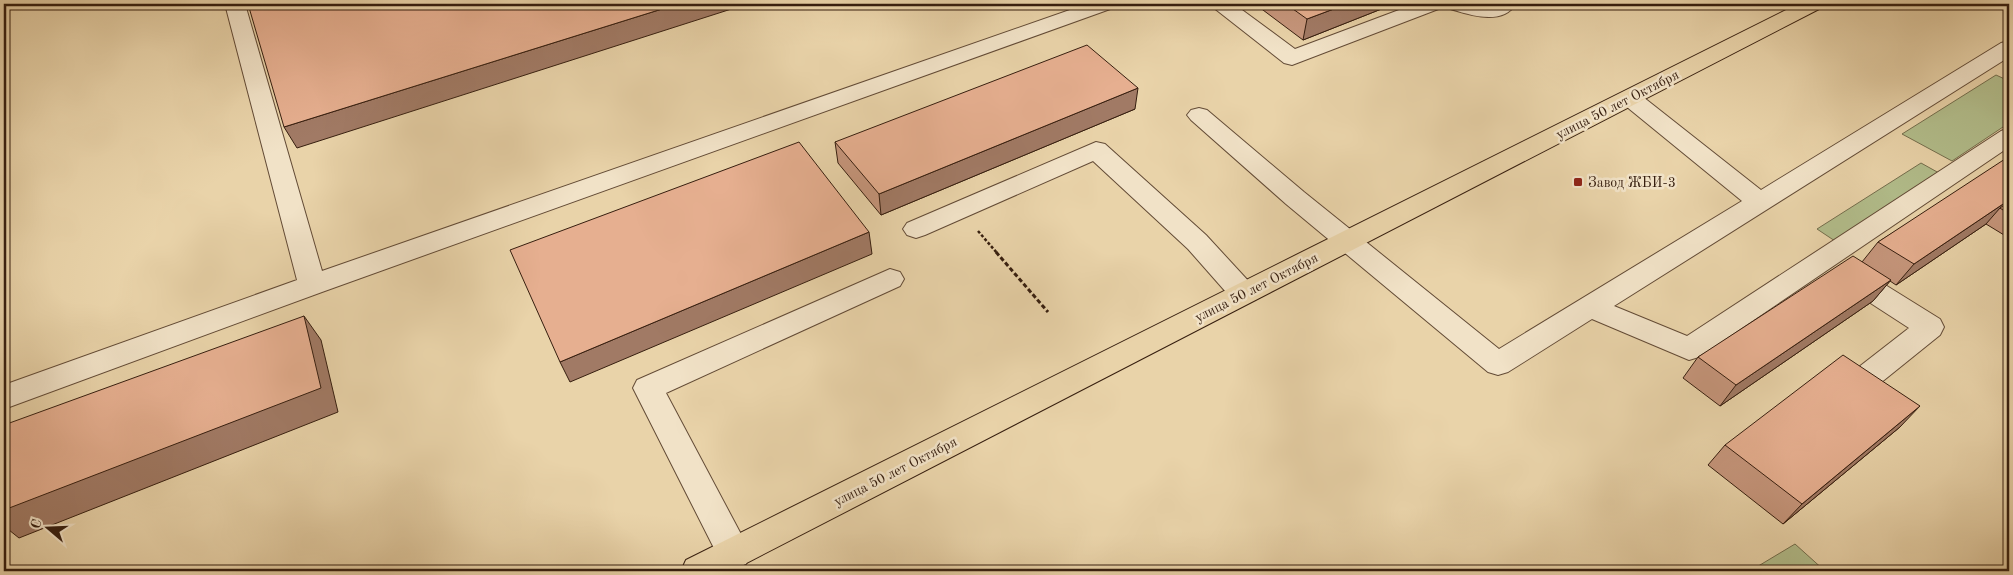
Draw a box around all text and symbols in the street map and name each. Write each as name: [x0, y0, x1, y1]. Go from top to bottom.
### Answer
street label: улица 50 лет Октября: [1554, 68, 1681, 142]
marker: Завод ЖБИ-3: [1572, 176, 1584, 188]
place label: Завод ЖБИ-3: [1588, 176, 1676, 190]
street label: улица 50 лет Октября: [1193, 251, 1320, 325]
street label: улица 50 лет Октября: [832, 435, 959, 509]
north arrow: [22, 502, 72, 552]
text: С: [29, 517, 45, 531]

